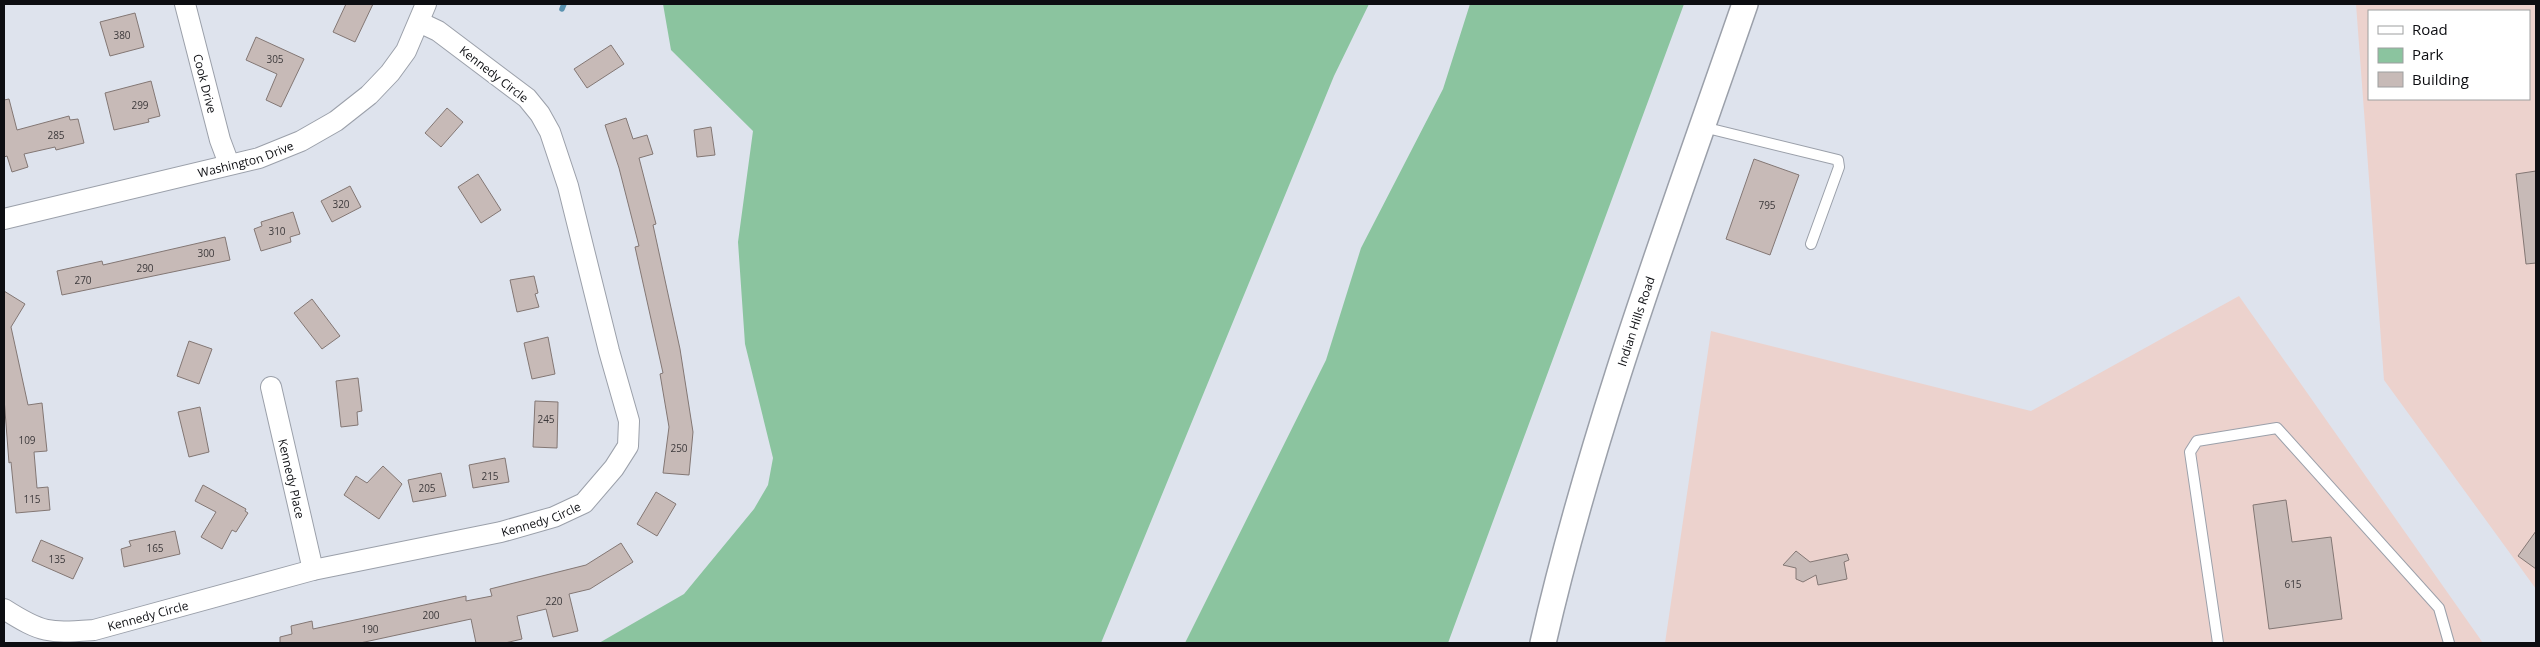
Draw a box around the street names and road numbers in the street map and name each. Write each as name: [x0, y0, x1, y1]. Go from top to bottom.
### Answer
street label: Kennedy Circle: [456, 42, 532, 106]
street label: Cook Drive: [190, 52, 221, 115]
street label: Washington Drive: [196, 136, 296, 181]
street label: Indian Hills Road: [1613, 274, 1658, 368]
street label: Kennedy Place: [275, 437, 309, 520]
street label: Kennedy Circle: [499, 497, 583, 540]
street label: Kennedy Circle: [105, 596, 190, 634]

